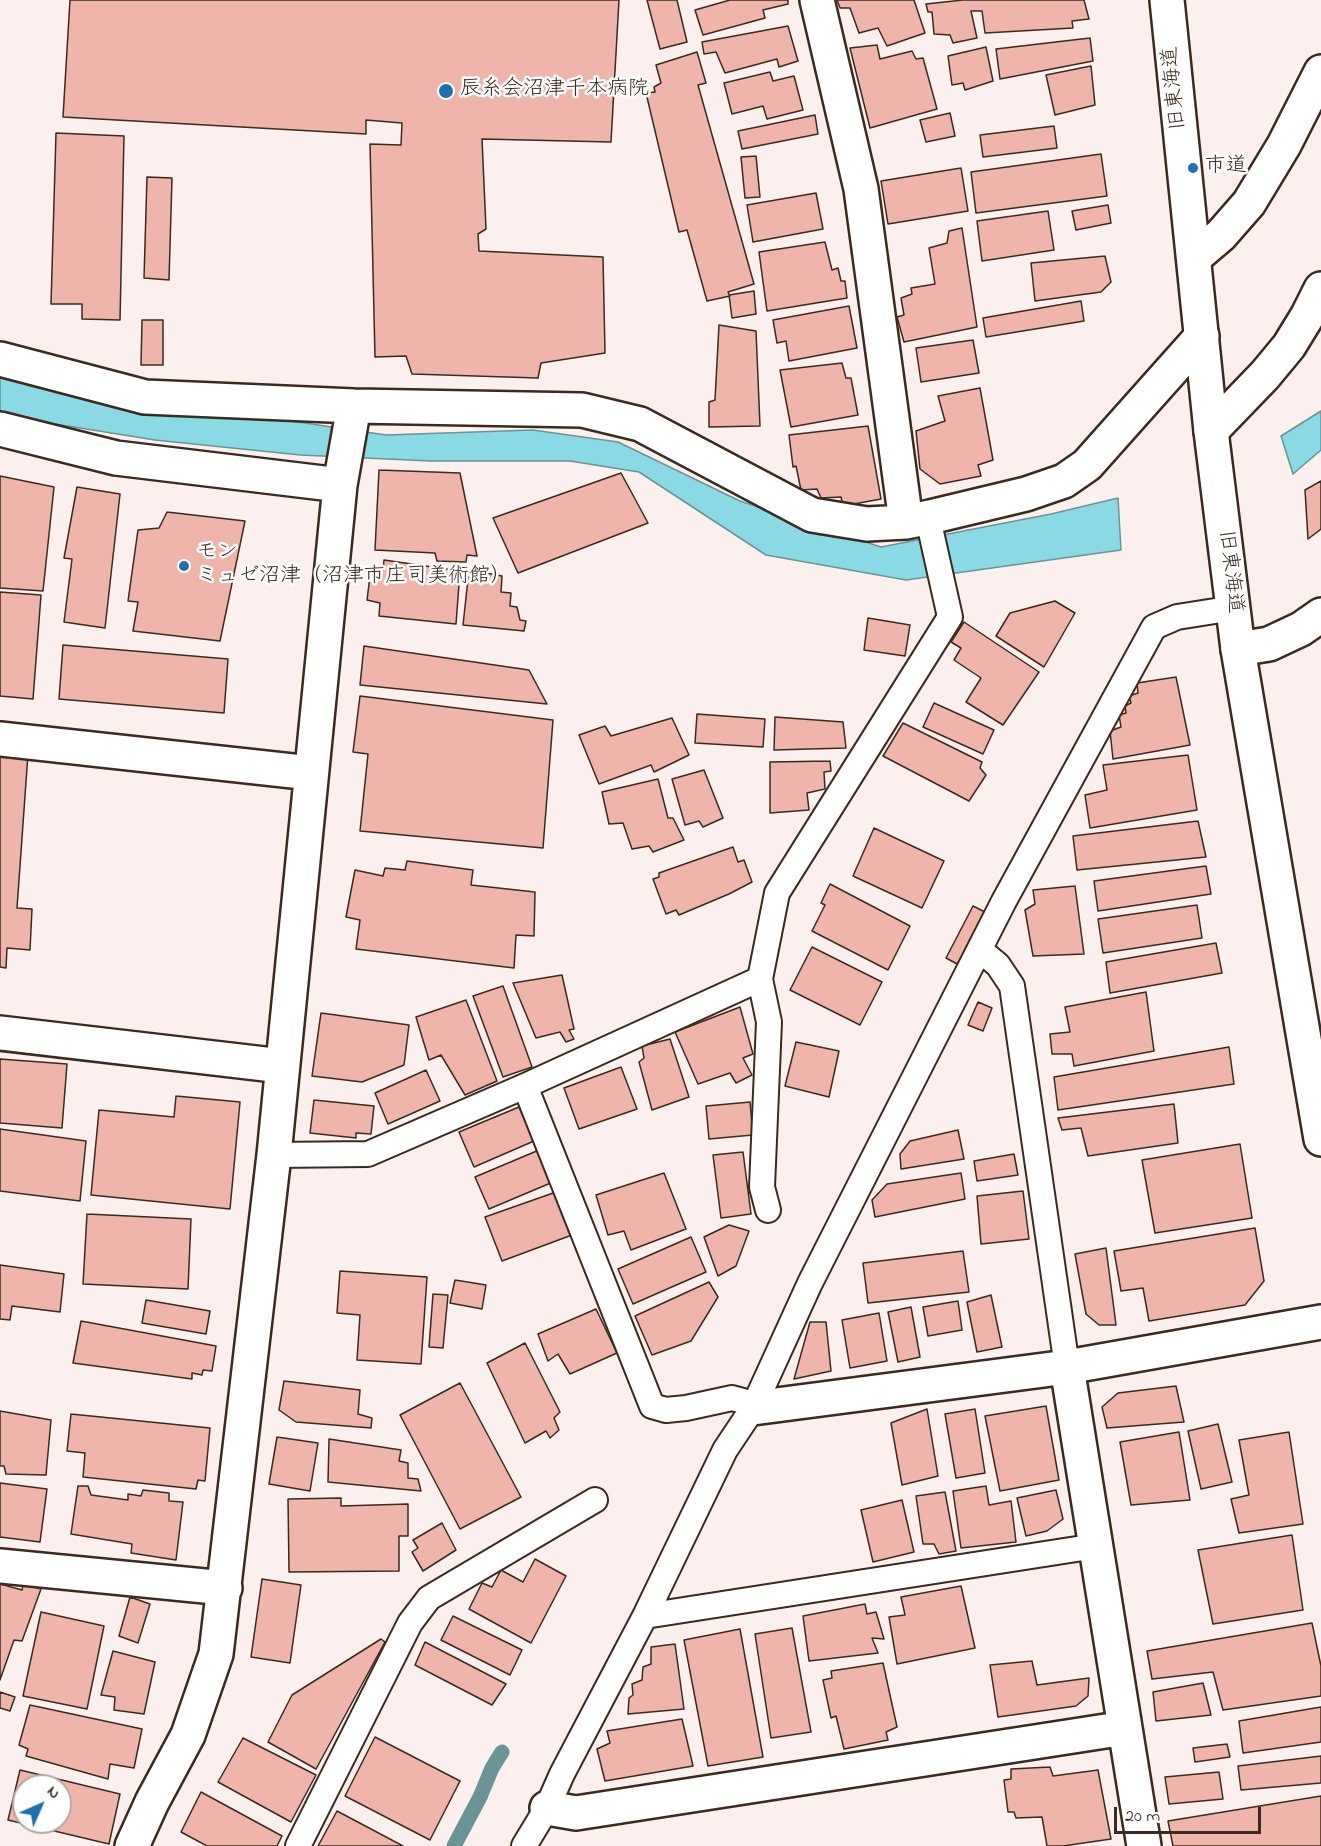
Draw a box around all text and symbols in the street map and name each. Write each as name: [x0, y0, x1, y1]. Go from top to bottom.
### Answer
street label: 旧東海道: [1159, 45, 1193, 131]
place label: 辰糸会沼津千本病院: [460, 78, 649, 104]
marker: 辰糸会沼津千本病院: [437, 82, 455, 100]
place label: 市道: [1205, 155, 1247, 181]
marker: 市道: [1186, 161, 1200, 175]
street label: 旧東海道: [1211, 529, 1247, 615]
place label: モン ミュゼ沼津（沼津市庄司美術館）: [196, 541, 511, 591]
marker: モン ミュゼ沼津（沼津市庄司美術館）: [177, 559, 191, 573]
north arrow: [12, 1774, 72, 1834]
text: N: [41, 1780, 66, 1805]
scale bar: [1117, 1795, 1264, 1833]
text: 20 m: [1125, 1804, 1160, 1830]

